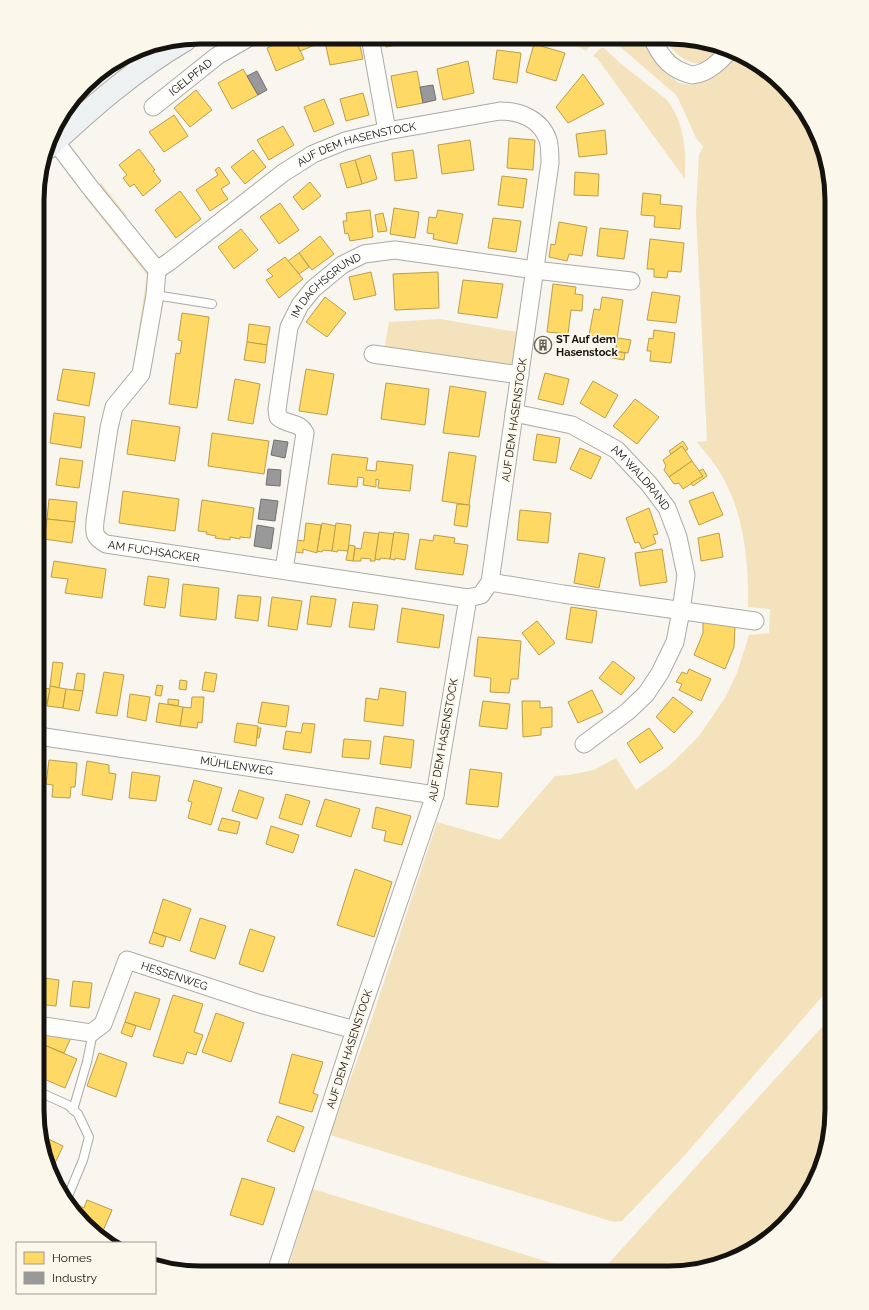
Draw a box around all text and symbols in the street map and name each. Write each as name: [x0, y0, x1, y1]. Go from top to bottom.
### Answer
street label: IGELPFAD: [167, 56, 215, 99]
street label: AUF DEM HASENSTOCK: [295, 120, 418, 170]
street label: IM DACHSGRUND: [289, 250, 364, 320]
place label: ST Auf dem Hasenstock: [556, 333, 619, 359]
building icon: ST Auf dem Hasenstock: [533, 335, 553, 355]
street label: AUF DEM HASENSTOCK: [499, 356, 530, 483]
street label: AM WALDRAND: [609, 442, 673, 513]
street label: AM FUCHSACKER: [107, 538, 201, 565]
street label: AUF DEM HASENSTOCK: [426, 677, 461, 803]
street label: MÜHLENWEG: [199, 754, 274, 778]
street label: HESSENWEG: [139, 959, 209, 993]
street label: AUF DEM HASENSTOCK: [324, 987, 375, 1110]
legend: [16, 1242, 156, 1294]
text: Homes: [52, 1251, 92, 1265]
text: Industry: [52, 1271, 98, 1285]

